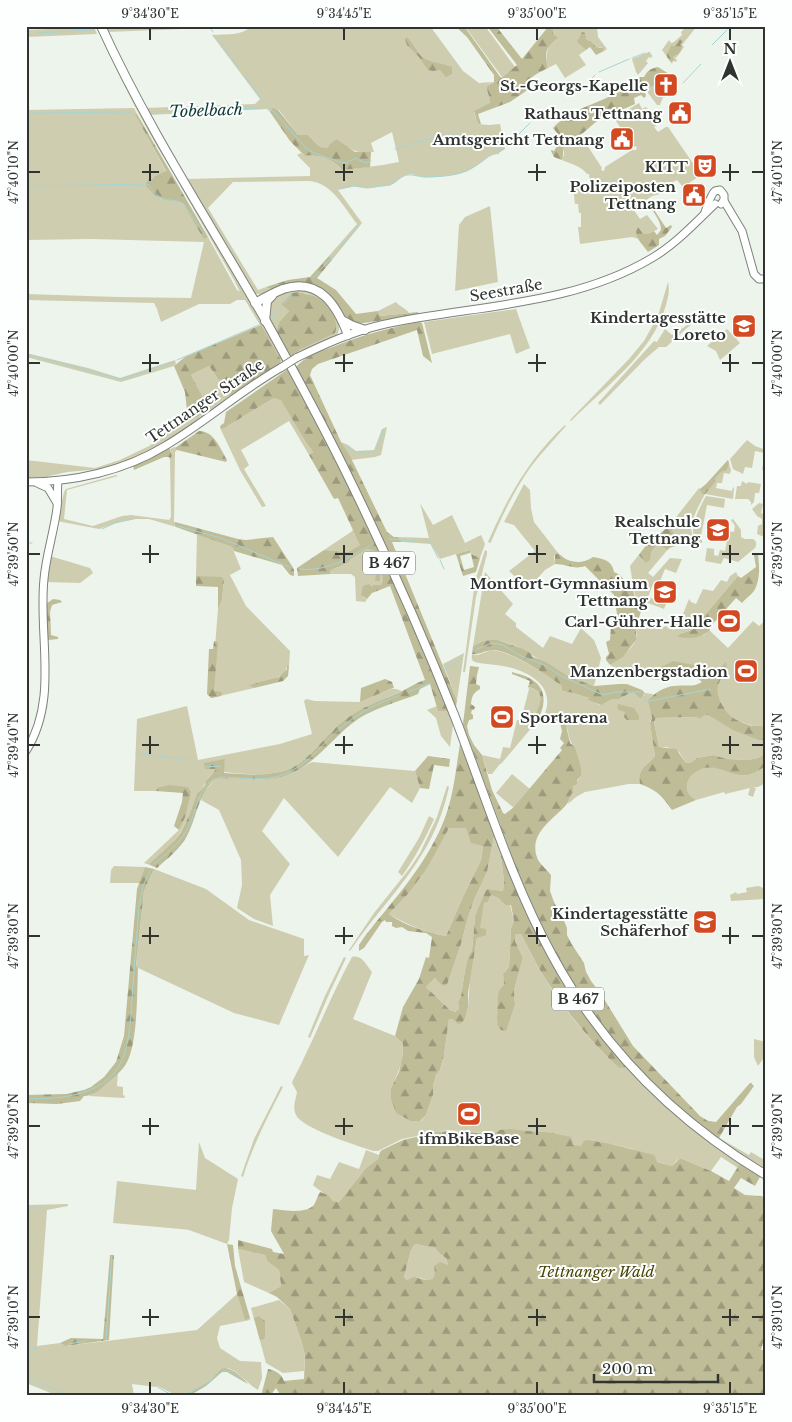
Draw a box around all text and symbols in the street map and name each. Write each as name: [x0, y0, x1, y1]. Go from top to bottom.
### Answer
text: 9°34'30"E: [121, 6, 179, 21]
text: 9°34'45"E: [316, 6, 372, 21]
text: 9°35'00"E: [508, 6, 567, 21]
text: 9°35'15"E: [703, 6, 757, 21]
north arrow: [704, 38, 754, 88]
text: N: [723, 40, 737, 58]
church icon: St.-Georgs-Kapelle: [653, 72, 679, 98]
place label: St.-Georgs-Kapelle: [500, 76, 648, 95]
water label: Tobelbach: [169, 99, 243, 121]
public building icon: Rathaus Tettnang: [667, 100, 693, 126]
place label: Rathaus Tettnang: [524, 104, 663, 123]
public building icon: Amtsgericht Tettnang: [609, 126, 635, 152]
place label: Amtsgericht Tettnang: [431, 130, 605, 149]
text: 47°40'10"N: [6, 140, 21, 204]
text: 47°40'10"N: [770, 140, 785, 204]
theatre icon: KITT: [692, 153, 718, 179]
place label: KITT: [644, 157, 689, 176]
place label: Polizeiposten Tettnang: [570, 177, 677, 213]
public building icon: Polizeiposten Tettnang: [681, 182, 707, 208]
street label: Seestraße: [468, 274, 544, 306]
place label: Kindertagesstätte Loreto: [590, 308, 726, 344]
school or university icon: Kindertagesstätte Loreto: [731, 313, 757, 339]
text: 47°40'00"N: [6, 329, 21, 397]
text: 47°40'00"N: [770, 329, 785, 397]
street label: Tettnanger Straße: [143, 355, 267, 447]
place label: Realschule Tettnang: [614, 512, 701, 548]
school or university icon: Realschule Tettnang: [705, 517, 731, 543]
text: 47°39'50"N: [6, 521, 21, 587]
text: 47°39'50"N: [770, 521, 785, 587]
road number: B 467: [363, 552, 415, 574]
place label: Montfort-Gymnasium Tettnang: [470, 574, 649, 610]
school or university icon: Montfort-Gymnasium Tettnang: [652, 579, 678, 605]
sports icon: Carl-Gührer-Halle: [716, 608, 742, 634]
place label: Carl-Gührer-Halle: [564, 612, 712, 631]
sports icon: Manzenbergstadion: [733, 658, 759, 684]
place label: Manzenbergstadion: [570, 662, 728, 681]
sports icon: Sportarena: [489, 704, 515, 730]
place label: Sportarena: [520, 708, 608, 727]
text: 47°39'40"N: [6, 712, 21, 778]
text: 47°39'40"N: [770, 712, 785, 778]
text: 47°39'30"N: [6, 903, 21, 969]
text: 47°39'30"N: [770, 903, 785, 969]
place label: Kindertagesstätte Schäferhof: [552, 904, 690, 940]
school or university icon: Kindertagesstätte Schäferhof: [692, 909, 718, 935]
road number: B 467: [552, 988, 604, 1011]
text: 47°39'20"N: [6, 1093, 21, 1159]
text: 47°39'20"N: [770, 1093, 785, 1159]
sports icon: ifmBikeBase: [456, 1101, 482, 1127]
place label: ifmBikeBase: [419, 1129, 520, 1148]
park label: Tettnanger Wald: [537, 1262, 655, 1281]
text: 47°39'10"N: [6, 1285, 21, 1349]
text: 47°39'10"N: [770, 1285, 785, 1349]
scale bar: [594, 1352, 718, 1384]
text: 200 m: [602, 1359, 653, 1378]
text: 9°34'30"E: [121, 1401, 179, 1416]
text: 9°34'45"E: [316, 1401, 372, 1416]
text: 9°35'00"E: [508, 1401, 567, 1416]
text: 9°35'15"E: [703, 1401, 757, 1416]

